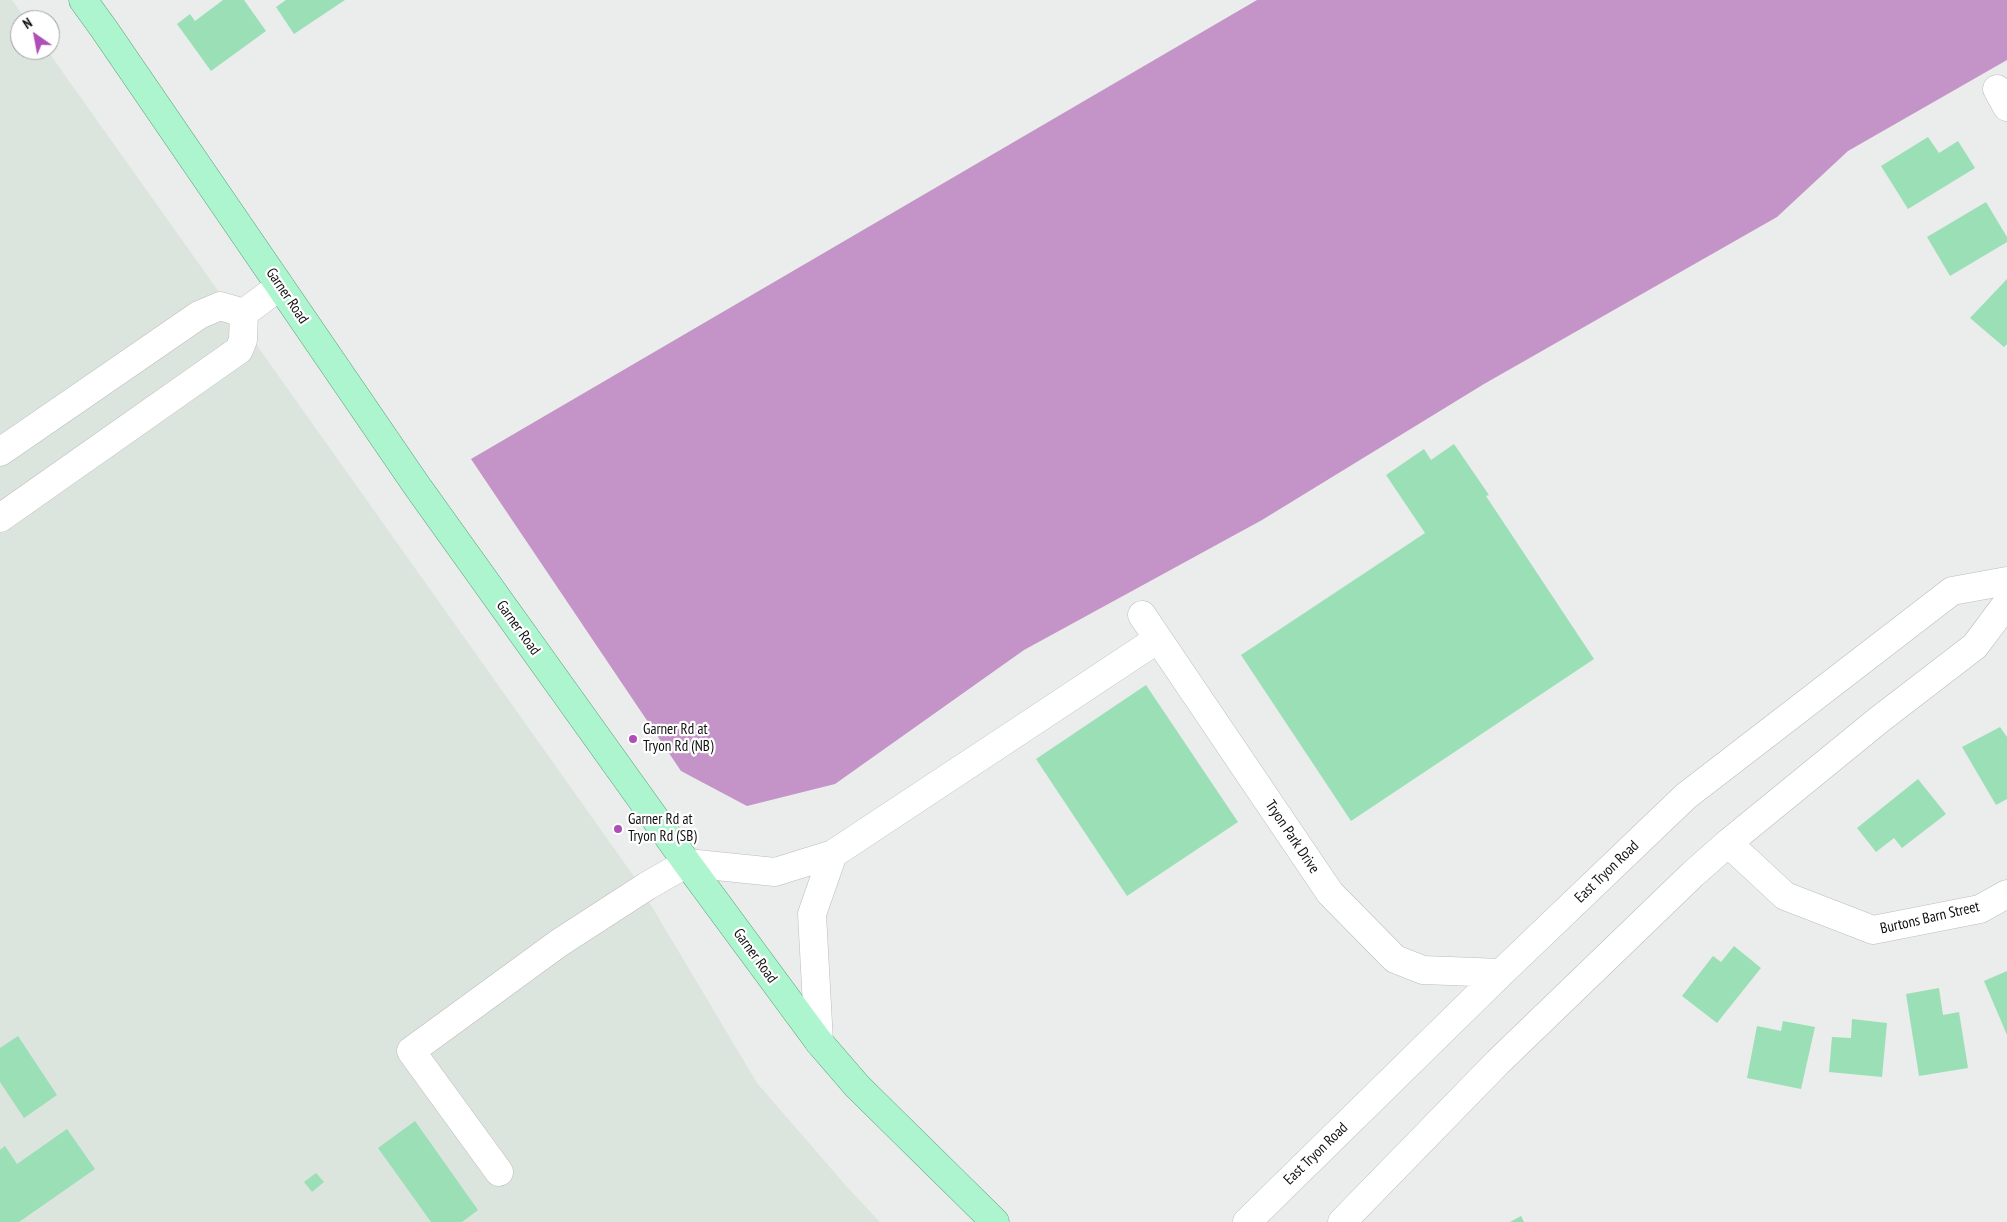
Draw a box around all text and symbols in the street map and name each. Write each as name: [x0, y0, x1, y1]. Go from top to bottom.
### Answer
north arrow: [10, 10, 60, 60]
text: N: [19, 14, 35, 33]
street label: Garner Road: [262, 265, 312, 327]
street label: Garner Road: [492, 597, 544, 659]
place label: Garner Rd at Tryon Rd (NB): [643, 721, 713, 756]
marker: Garner Rd at Tryon Rd (NB): [627, 733, 639, 745]
street label: Tryon Park Drive: [1261, 797, 1323, 877]
place label: Garner Rd at Tryon Rd (SB): [628, 811, 697, 846]
marker: Garner Rd at Tryon Rd (SB): [612, 823, 624, 835]
street label: East Tryon Road: [1571, 837, 1643, 907]
street label: Burtons Barn Street: [1879, 898, 1981, 938]
street label: Garner Road: [729, 925, 781, 987]
street label: East Tryon Road: [1280, 1119, 1352, 1189]

